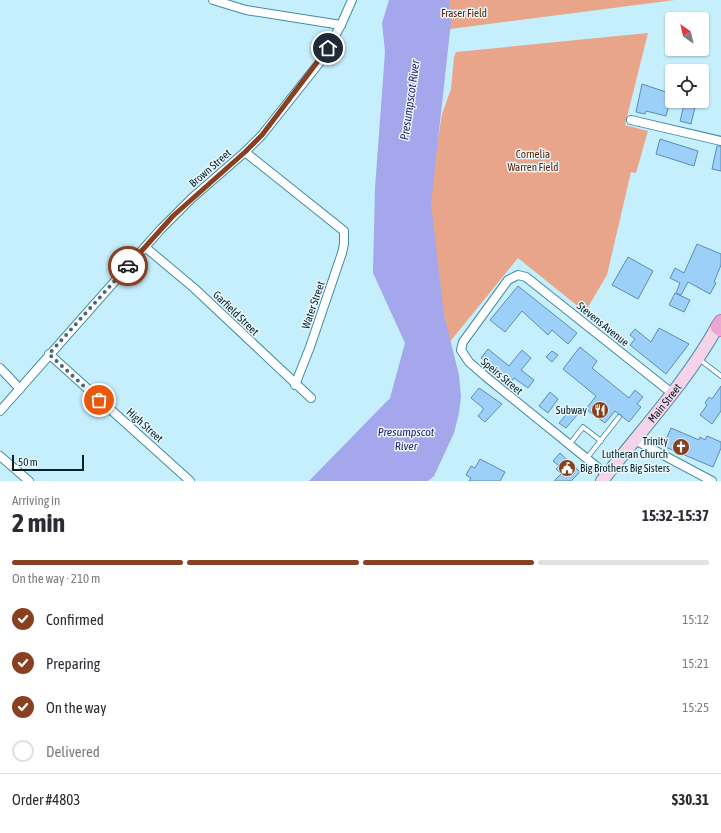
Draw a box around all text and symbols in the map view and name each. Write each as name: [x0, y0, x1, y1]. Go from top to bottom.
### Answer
park label: Fraser Field: [441, 7, 487, 19]
north arrow: [665, 12, 709, 56]
map controls: [665, 12, 709, 108]
pin: [311, 31, 345, 65]
icon: home: [317, 37, 339, 59]
water label: Presumpscot River: [397, 59, 423, 141]
button: locate: [665, 64, 709, 108]
street label: Brown Street: [187, 147, 233, 189]
park label: Cornelia Warren Field: [507, 148, 559, 173]
courier: [108, 246, 148, 286]
icon: car: [117, 255, 139, 277]
street label: Water Street: [299, 280, 327, 330]
street label: Garfield Street: [211, 288, 261, 338]
street label: Stevens Avenue: [575, 299, 631, 349]
street label: Speirs Street: [479, 355, 525, 397]
street label: Main Street: [646, 381, 684, 425]
pin: [82, 383, 116, 417]
icon: bag: [88, 389, 110, 411]
restaurant icon: Subway: [590, 400, 610, 420]
place label: Subway: [556, 404, 587, 416]
street label: High Street: [124, 406, 166, 444]
water label: Presumpscot River: [378, 425, 435, 453]
place label: Trinity Lutheran Church: [602, 435, 668, 460]
church icon: Trinity Lutheran Church: [671, 437, 691, 457]
scale bar: [12, 453, 84, 472]
text: 50 m: [18, 456, 38, 468]
public building icon: Big Brothers Big Sisters: [557, 458, 577, 478]
place label: Big Brothers Big Sisters: [580, 462, 670, 474]
text: Arriving in: [12, 493, 60, 508]
text: 15:32–15:37: [642, 507, 709, 524]
text: 2 min: [12, 508, 65, 538]
text: On the way · 210 m: [12, 571, 100, 586]
icon: check: [12, 608, 34, 630]
text: Confirmed: [46, 611, 104, 628]
text: 15:12: [682, 612, 709, 627]
icon: check: [12, 652, 34, 674]
text: Preparing: [46, 655, 100, 672]
text: 15:21: [682, 656, 709, 671]
icon: check: [12, 696, 34, 718]
text: On the way: [46, 699, 107, 716]
text: 15:25: [682, 700, 709, 715]
text: Delivered: [46, 743, 100, 760]
text: Order #4803: [12, 791, 80, 808]
text: $30.31: [672, 791, 709, 808]

